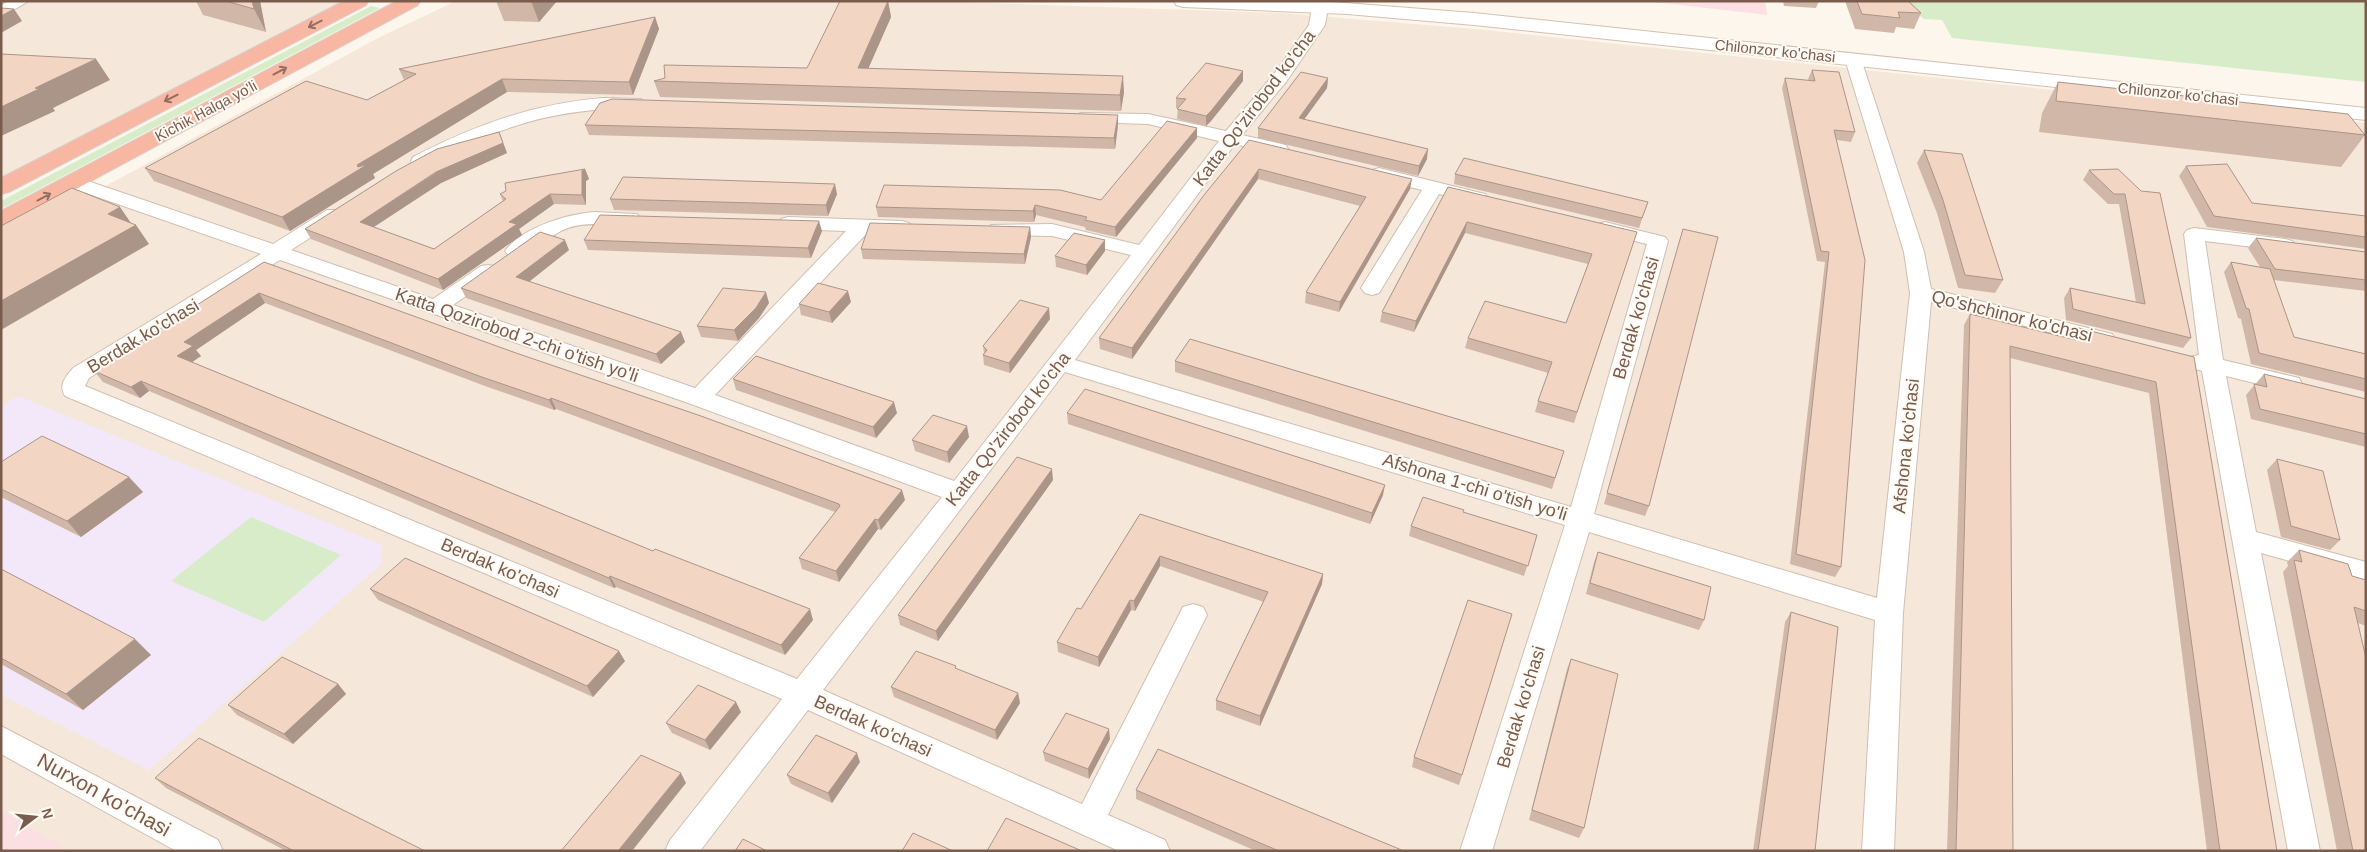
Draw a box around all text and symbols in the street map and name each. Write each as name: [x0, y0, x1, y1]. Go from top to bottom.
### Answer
one-way arrow: [308, 19, 323, 29]
street label: Katta Qo'zirobod ko'cha: [1189, 25, 1320, 190]
street label: Chilonzor ko'chasi: [1714, 36, 1836, 65]
one-way arrow: [273, 66, 288, 76]
street label: Kichik Halqa yo'li: [152, 77, 260, 145]
street label: Chilonzor ko'chasi: [2117, 79, 2239, 108]
one-way arrow: [164, 94, 179, 104]
one-way arrow: [37, 192, 52, 202]
street label: Berdak ko'chasi: [1609, 254, 1663, 382]
street label: Katta Qozirobod 2-chi o'tish yo'li: [393, 284, 641, 386]
street label: Qo'shchinor ko'chasi: [1930, 286, 2094, 346]
street label: Berdak ko'chasi: [84, 295, 202, 377]
street label: Katta Qo'zirobod ko'cha: [942, 347, 1075, 510]
street label: Afshona ko'chasi: [1889, 378, 1923, 514]
street label: Afshona 1-chi o'tish yo'li: [1380, 449, 1570, 525]
street label: Berdak ko'chasi: [438, 534, 562, 602]
street label: Berdak ko'chasi: [1493, 644, 1549, 770]
street label: Berdak ko'chasi: [811, 691, 935, 761]
street label: Nurxon ko'chasi: [33, 748, 175, 842]
north arrow: [10, 792, 60, 842]

